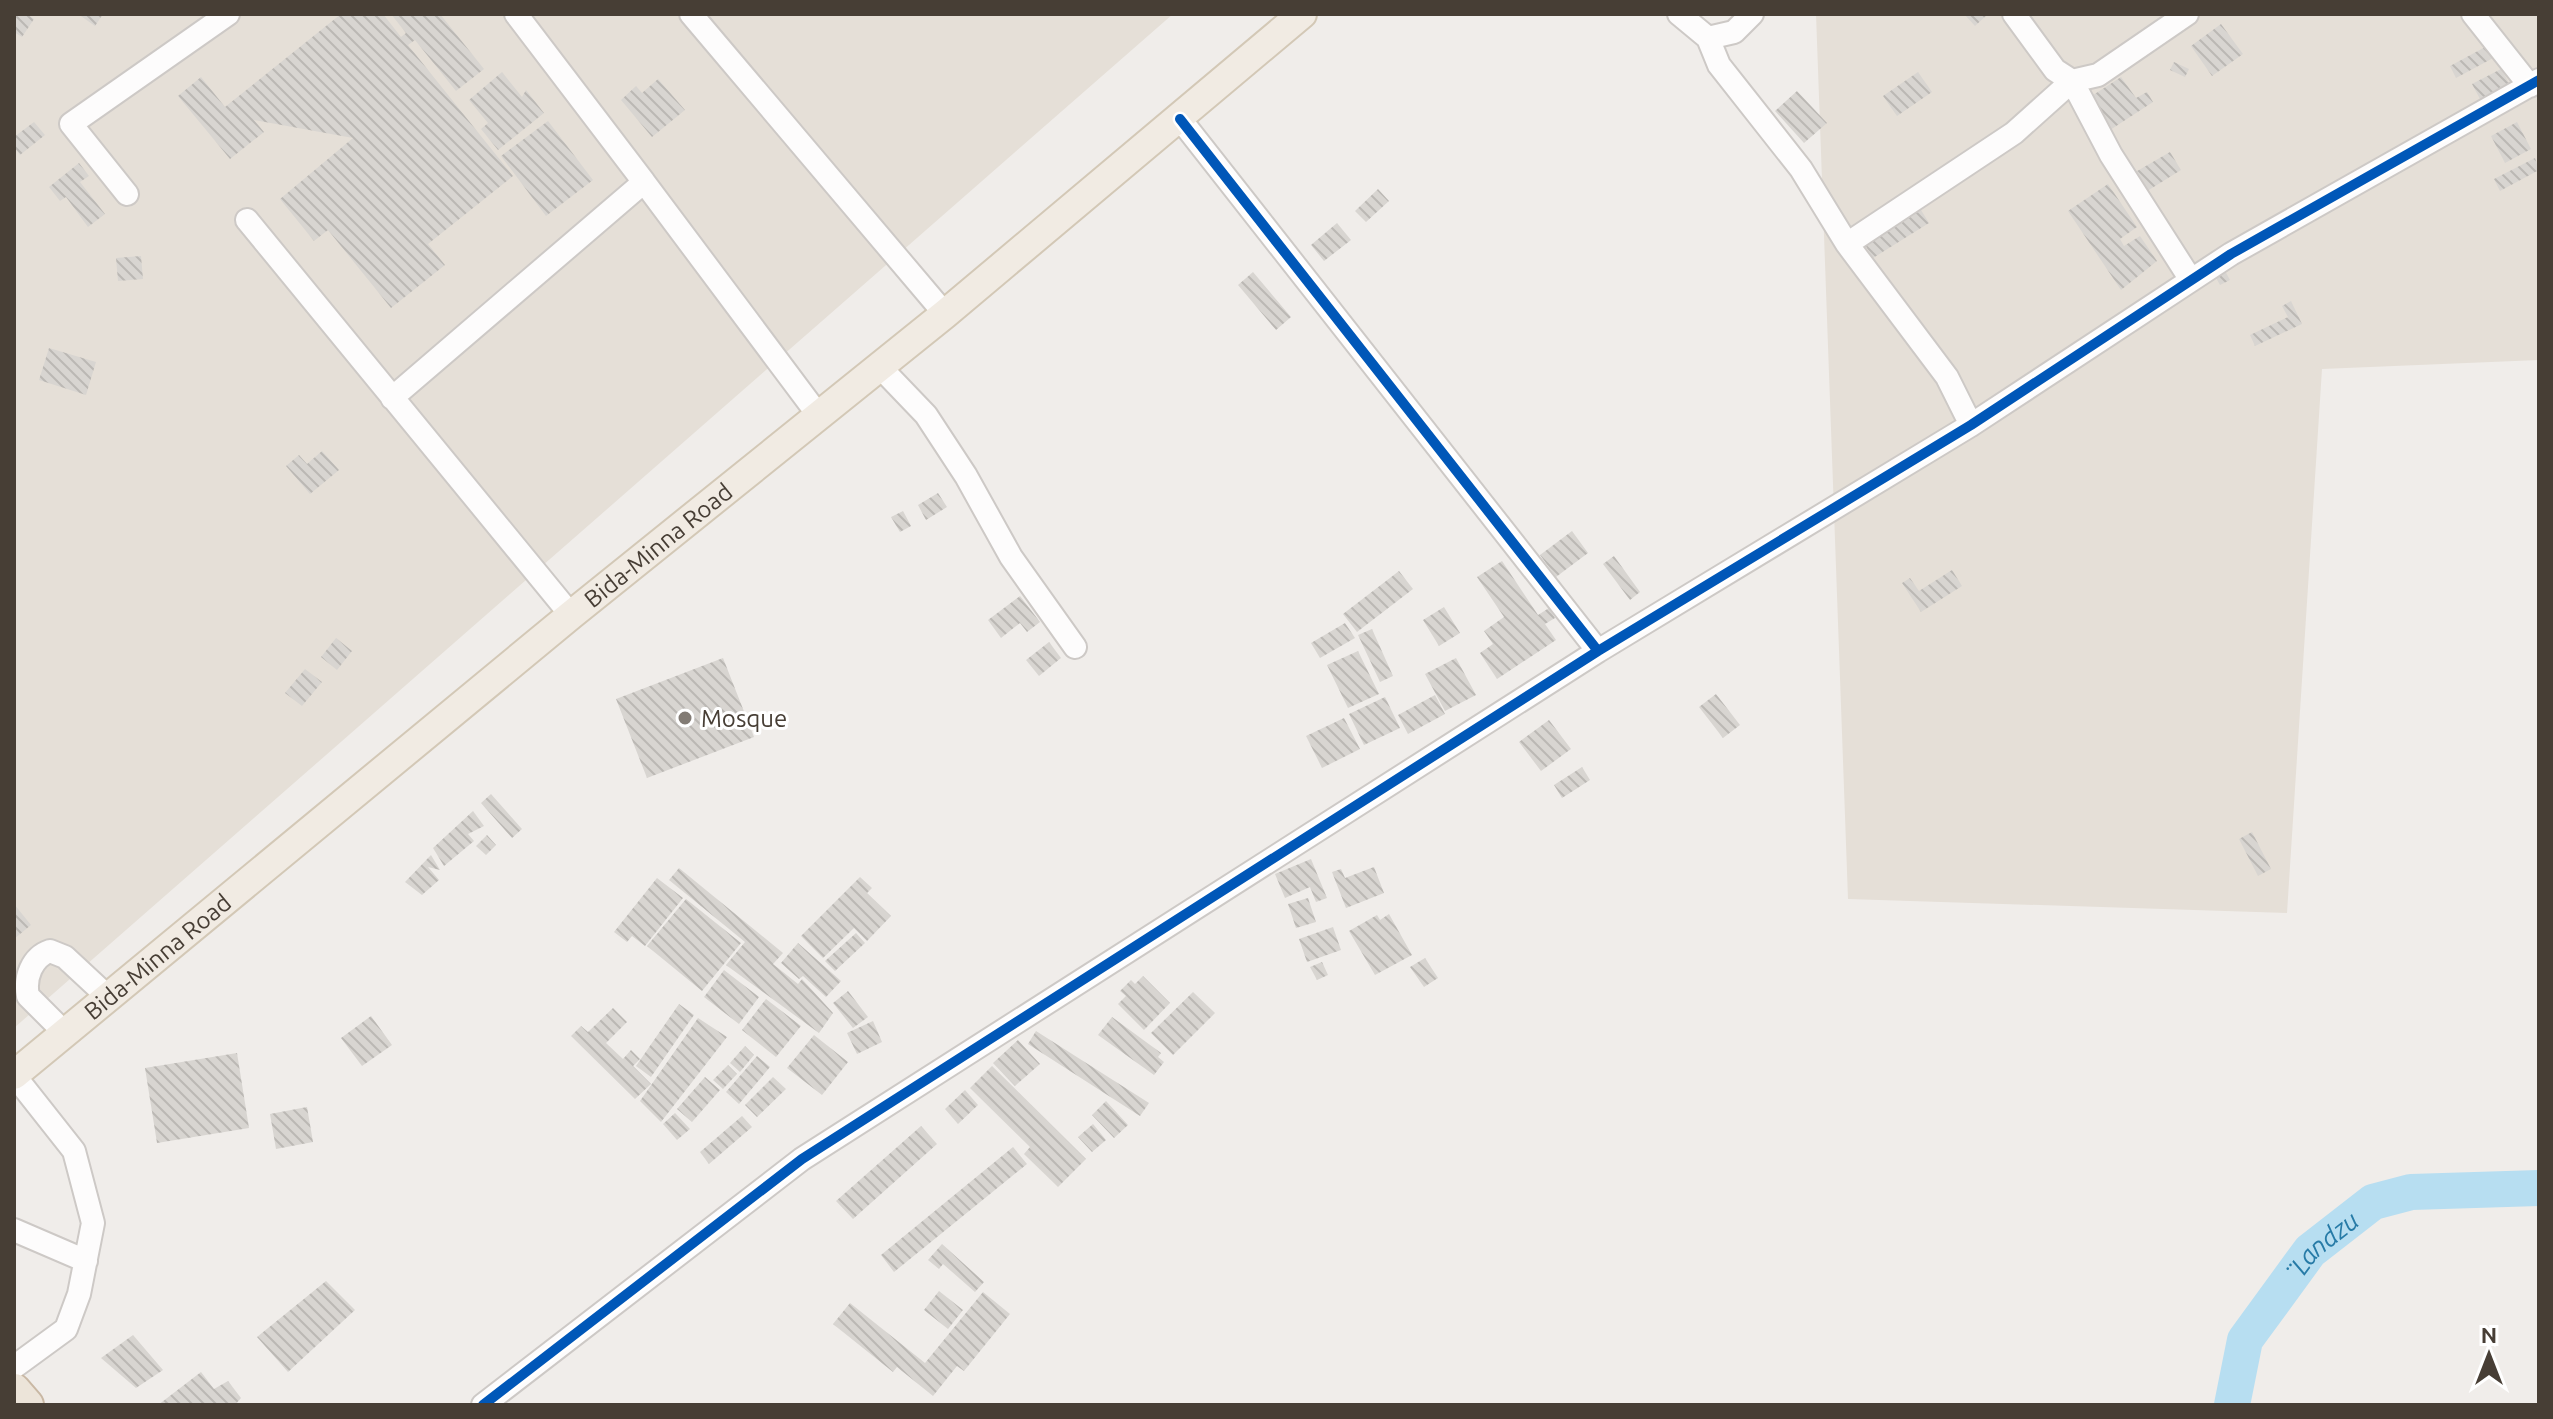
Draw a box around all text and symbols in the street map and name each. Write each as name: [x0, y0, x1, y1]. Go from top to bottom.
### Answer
street label: Bida-Minna Road: [579, 478, 737, 613]
place label: Mosque: [701, 705, 787, 732]
marker: Mosque: [676, 709, 694, 727]
street label: Bida-Minna Road: [79, 888, 236, 1025]
water label: ¨Landzu: [2278, 1205, 2364, 1287]
north arrow: [2449, 1315, 2529, 1395]
text: N: [2481, 1322, 2497, 1347]

